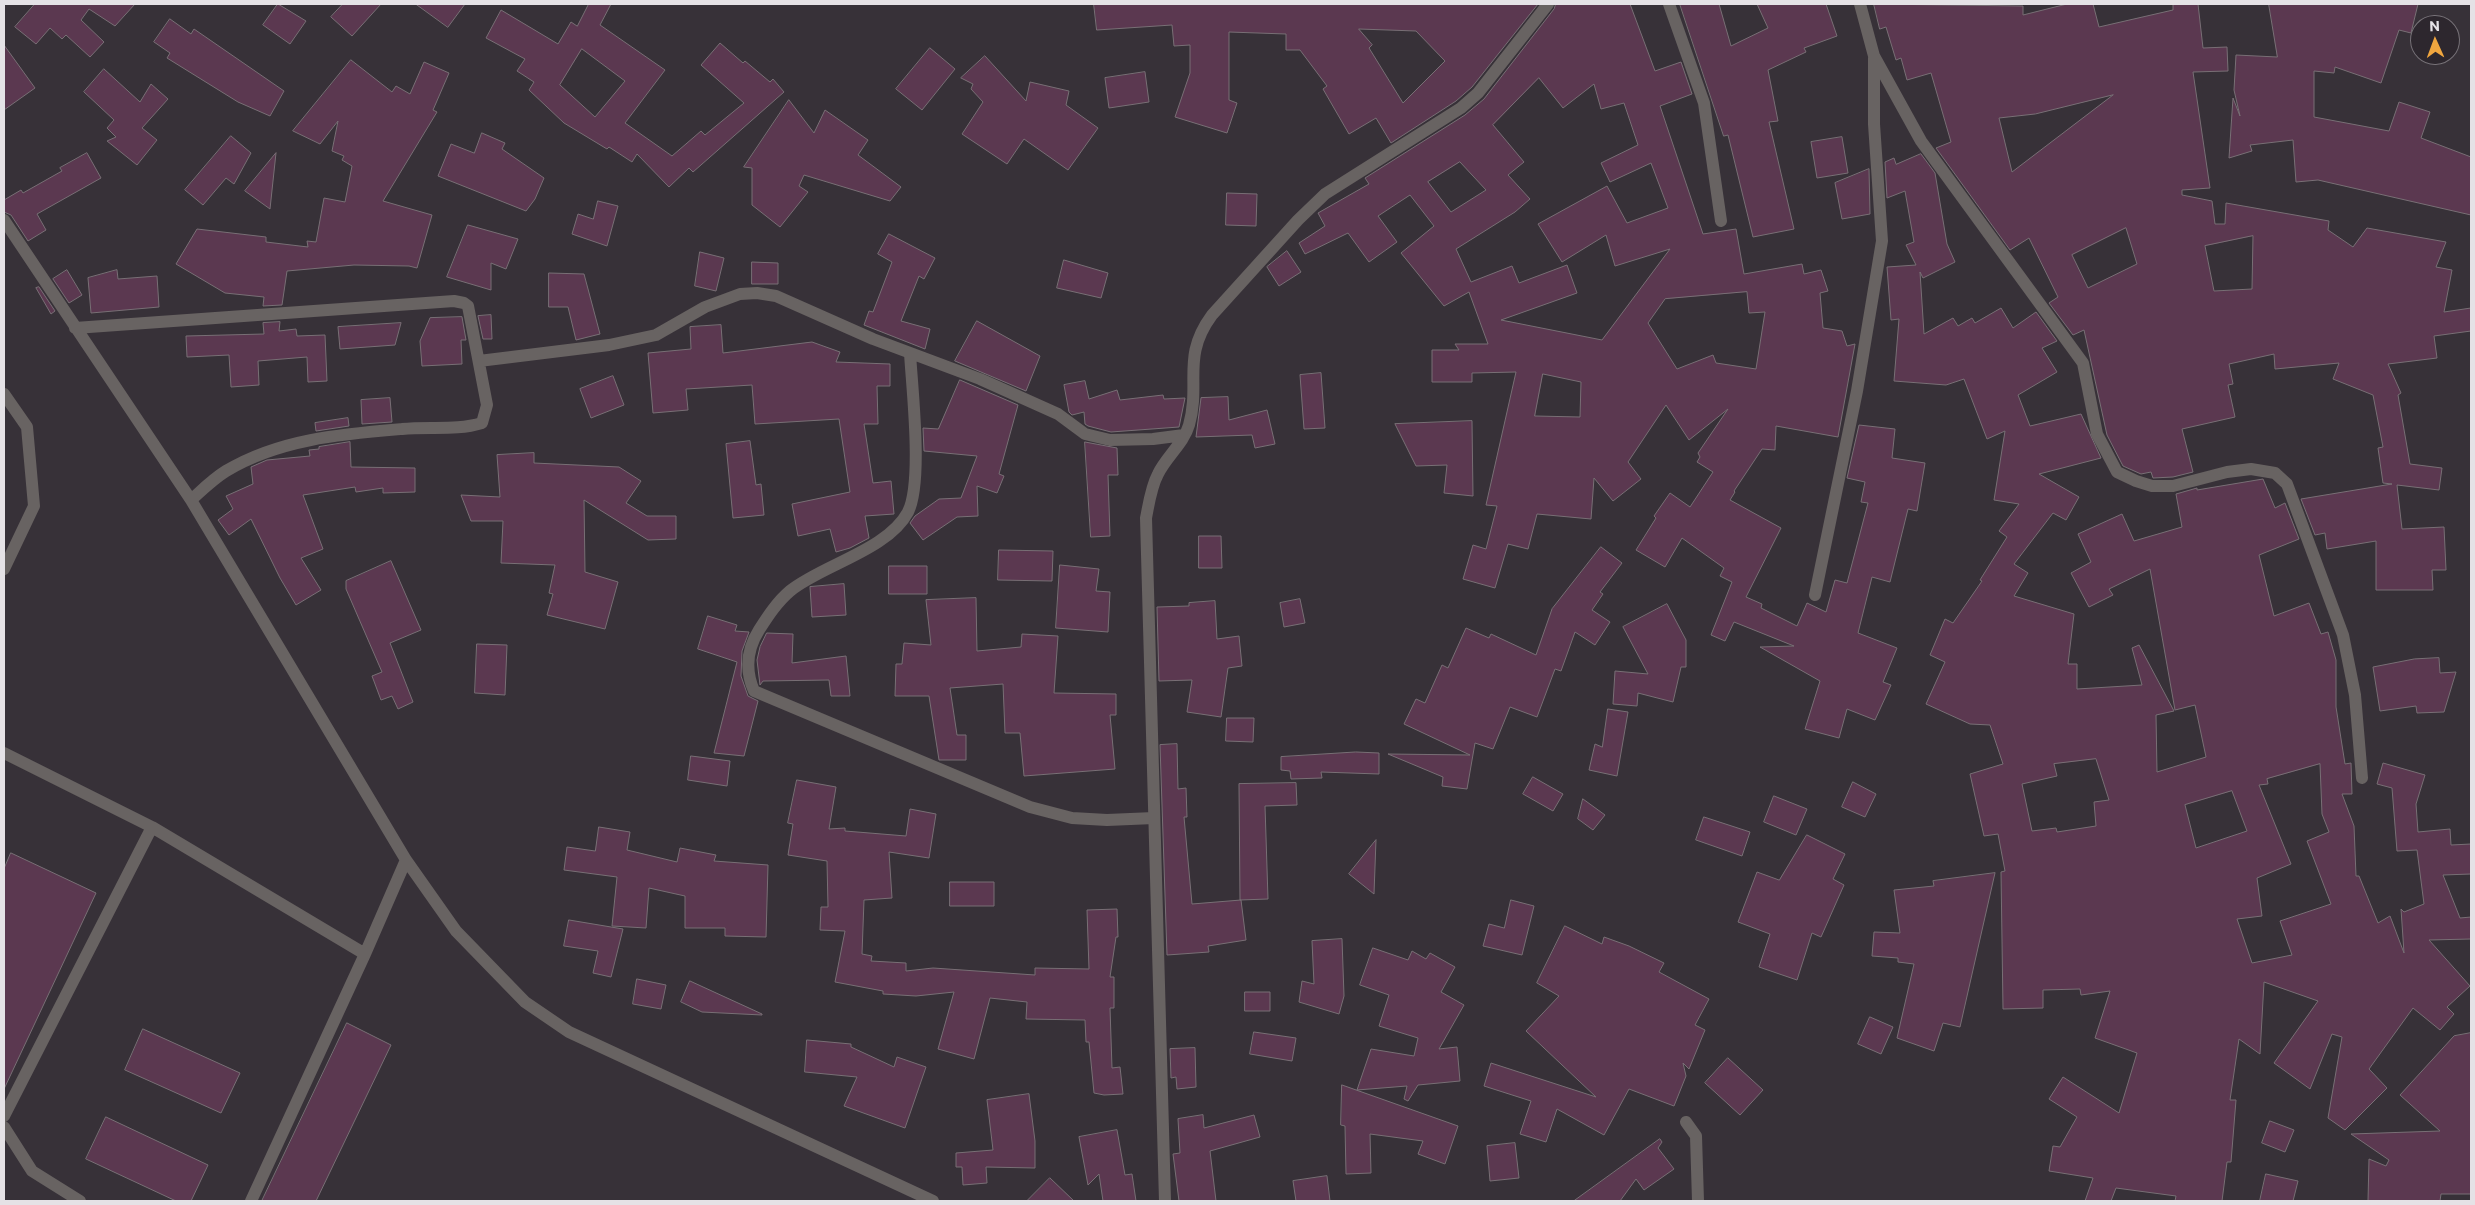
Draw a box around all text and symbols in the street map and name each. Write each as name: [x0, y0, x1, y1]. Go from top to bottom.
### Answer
north arrow: [2410, 15, 2460, 65]
text: N: [2429, 17, 2440, 34]

